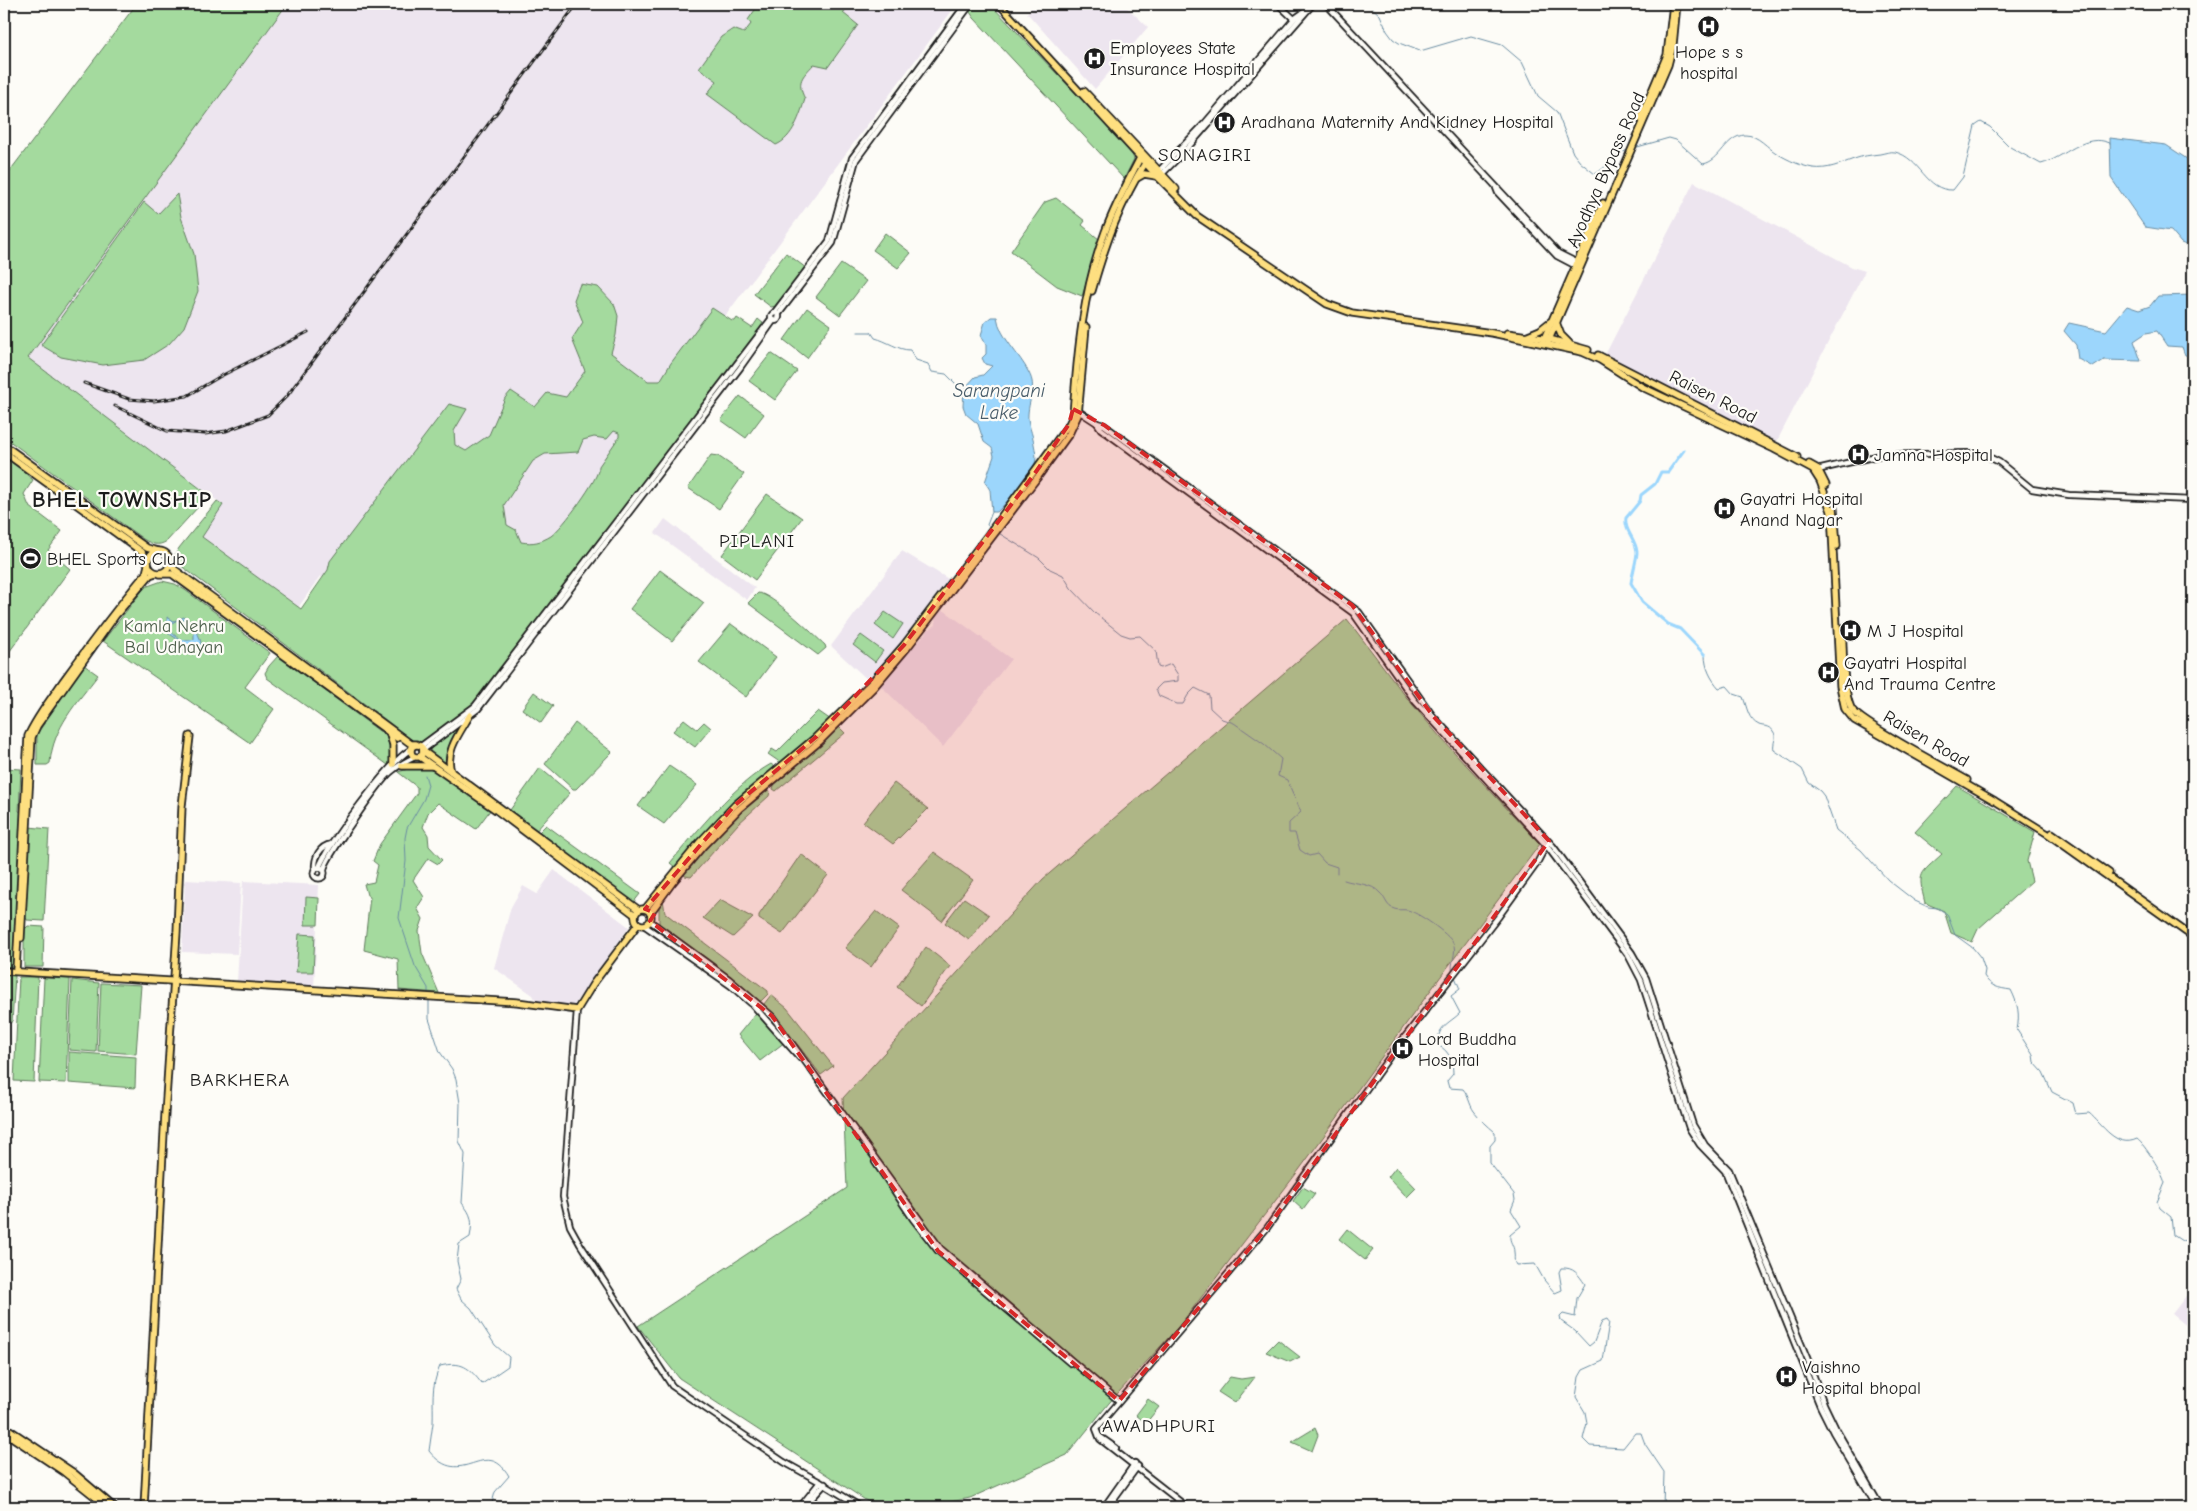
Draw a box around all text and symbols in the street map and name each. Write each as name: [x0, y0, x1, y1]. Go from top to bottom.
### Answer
hospital icon: Hope s s hospital: [1697, 15, 1721, 39]
place label: Employees State Insurance Hospital: [1110, 38, 1255, 80]
place label: Hope s s hospital: [1675, 42, 1743, 84]
hospital icon: Employees State Insurance Hospital: [1082, 46, 1106, 70]
street label: Ayodhya Bypass Road: [1562, 89, 1650, 251]
hospital icon: Aradhana Maternity And Kidney Hospital: [1213, 110, 1237, 134]
place label: Aradhana Maternity And Kidney Hospital: [1241, 112, 1554, 133]
district label: SONAGIRI: [1158, 144, 1252, 166]
street label: Raisen Road: [1666, 366, 1760, 428]
water label: Sarangpani Lake: [953, 380, 1046, 424]
hospital icon: Jamna Hospital: [1846, 443, 1870, 467]
place label: Jamna Hospital: [1874, 445, 1993, 466]
district label: BHEL TOWNSHIP: [32, 487, 212, 513]
place label: Gayatri Hospital Anand Nagar: [1740, 489, 1863, 531]
hospital icon: Gayatri Hospital Anand Nagar: [1712, 497, 1736, 521]
district label: PIPLANI: [719, 530, 795, 552]
sports icon: BHEL Sports Club: [19, 547, 43, 571]
place label: BHEL Sports Club: [47, 549, 186, 570]
park label: Kamla Nehru Bal Udhayan: [124, 616, 224, 658]
hospital icon: M J Hospital: [1839, 619, 1863, 643]
place label: M J Hospital: [1867, 621, 1964, 642]
place label: Gayatri Hospital And Trauma Centre: [1844, 653, 1996, 695]
hospital icon: Gayatri Hospital And Trauma Centre: [1816, 661, 1840, 685]
street label: Raisen Road: [1880, 706, 1972, 772]
place label: Lord Buddha Hospital: [1418, 1029, 1517, 1071]
hospital icon: Lord Buddha Hospital: [1390, 1037, 1414, 1061]
district label: BARKHERA: [190, 1069, 290, 1091]
place label: Vaishno Hospital bhopal: [1802, 1357, 1921, 1399]
hospital icon: Vaishno Hospital bhopal: [1774, 1365, 1798, 1389]
district label: AWADHPURI: [1102, 1415, 1216, 1437]

